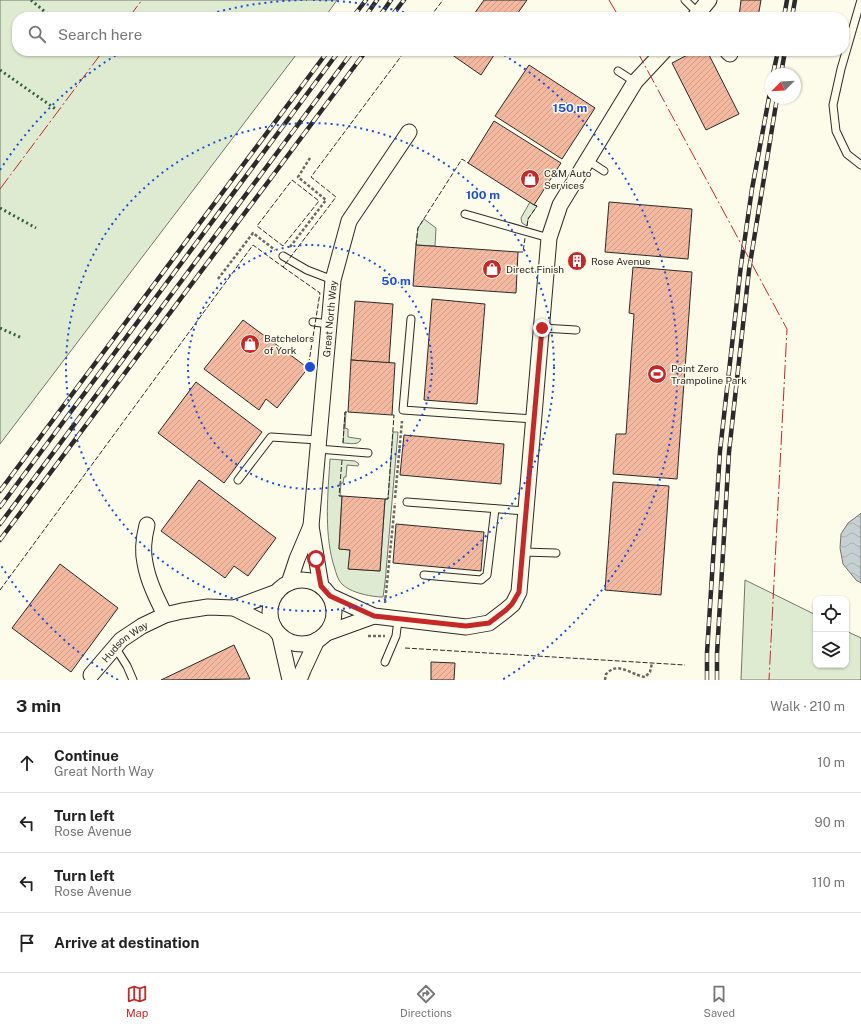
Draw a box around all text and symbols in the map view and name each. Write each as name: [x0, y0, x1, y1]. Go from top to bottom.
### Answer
search box: [12, 12, 849, 56]
icon: search: [26, 23, 48, 45]
text: Search here: [58, 26, 142, 43]
north arrow: [765, 68, 801, 104]
text: 150 m: [553, 101, 587, 115]
place label: C&M Auto Services: [544, 167, 592, 191]
shop icon: C&M Auto Services: [519, 168, 541, 190]
text: 100 m: [466, 188, 500, 202]
building icon: Rose Avenue: [566, 250, 588, 272]
place label: Rose Avenue: [591, 255, 651, 267]
shop icon: Direct Finish: [481, 258, 503, 280]
place label: Direct Finish: [506, 263, 564, 275]
text: 50 m: [381, 274, 411, 288]
street label: Great North Way: [320, 279, 339, 358]
route end: [533, 319, 551, 337]
place label: Batchelors of York: [264, 332, 314, 356]
shop icon: Batchelors of York: [239, 333, 261, 355]
centre of rings: [303, 360, 317, 374]
place label: Point Zero Trampoline Park: [671, 362, 747, 386]
sports icon: Point Zero Trampoline Park: [646, 363, 668, 385]
route start: [307, 550, 325, 568]
map controls: [813, 596, 849, 668]
button: locate: [813, 596, 849, 632]
street label: Hudson Way: [99, 618, 150, 664]
button: layers: [813, 632, 849, 668]
text: 3 min: [16, 696, 61, 716]
text: Walk · 210 m: [770, 699, 845, 714]
text: Continue: [54, 747, 119, 764]
icon: ahead: [16, 752, 38, 774]
text: 10 m: [817, 755, 845, 770]
text: Great North Way: [54, 764, 154, 779]
text: Turn left: [54, 807, 115, 824]
icon: left: [16, 812, 38, 834]
text: 90 m: [815, 815, 845, 830]
text: Rose Avenue: [54, 824, 132, 839]
text: Turn left: [54, 867, 115, 884]
icon: left: [16, 872, 38, 894]
text: 110 m: [812, 875, 845, 890]
text: Rose Avenue: [54, 884, 132, 899]
icon: arrive: [16, 932, 38, 954]
text: Arrive at destination: [54, 934, 199, 951]
tab: Map: [126, 983, 148, 1019]
tab: Directions: [400, 983, 452, 1019]
tab: Saved: [704, 983, 735, 1019]

